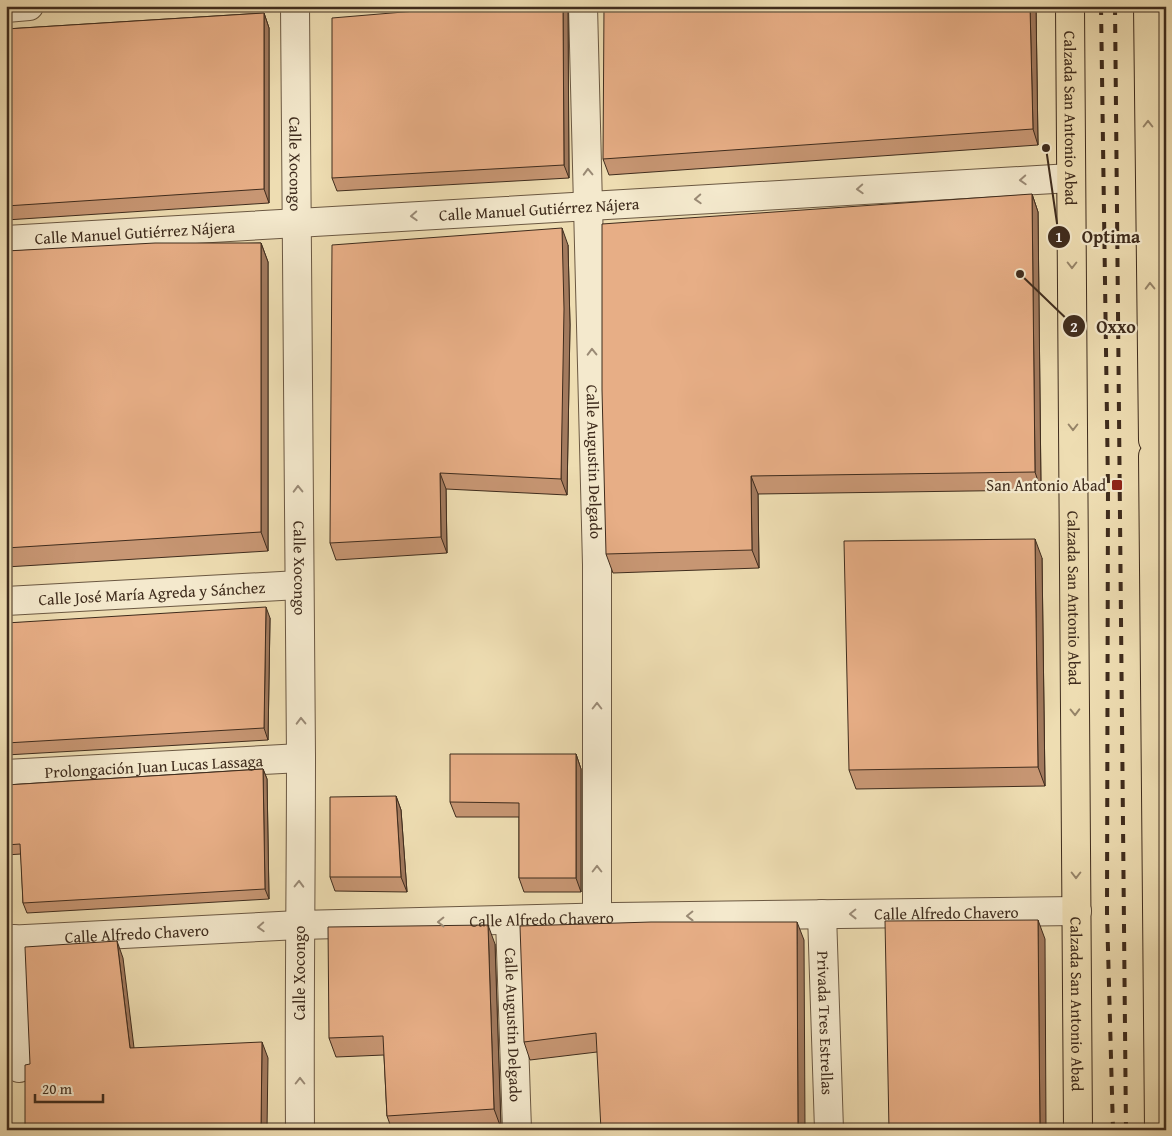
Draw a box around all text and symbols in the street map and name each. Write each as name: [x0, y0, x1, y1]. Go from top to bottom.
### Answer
street label: Calzada San Antonio Abad: [1058, 31, 1083, 206]
street label: Calle Xocongo: [283, 117, 308, 212]
one-way arrow: [1143, 120, 1153, 128]
one-way arrow: [583, 167, 593, 175]
one-way arrow: [1018, 174, 1026, 185]
one-way arrow: [856, 184, 864, 195]
street label: Calle Manuel Gutiérrez Nájera: [438, 191, 640, 227]
one-way arrow: [694, 194, 702, 205]
one-way arrow: [409, 211, 417, 222]
street label: Calle Manuel Gutiérrez Nájera: [34, 215, 236, 250]
callout: Optima: [1047, 221, 1151, 254]
text: Optima: [1082, 223, 1141, 250]
text: 1: [1055, 226, 1063, 247]
one-way arrow: [1067, 262, 1077, 269]
one-way arrow: [1145, 282, 1156, 290]
callout: Oxxo: [1061, 310, 1146, 343]
text: Oxxo: [1096, 313, 1136, 340]
text: 2: [1070, 316, 1078, 337]
one-way arrow: [587, 347, 597, 355]
street label: Calle Augustin Delgado: [580, 384, 608, 539]
one-way arrow: [1068, 424, 1078, 432]
place label: San Antonio Abad: [986, 473, 1106, 497]
marker: San Antonio Abad: [1110, 478, 1124, 492]
one-way arrow: [293, 484, 303, 492]
street label: Calzada San Antonio Abad: [1062, 511, 1087, 686]
street label: Calle Xocongo: [288, 520, 312, 615]
street label: Calle José María Agreda y Sánchez: [38, 575, 266, 611]
one-way arrow: [592, 702, 602, 710]
one-way arrow: [1070, 709, 1080, 717]
one-way arrow: [296, 717, 306, 724]
street label: Prolongación Juan Lucas Lassaga: [44, 748, 264, 784]
one-way arrow: [592, 865, 602, 872]
one-way arrow: [1071, 872, 1081, 879]
one-way arrow: [294, 879, 305, 887]
street label: Calle Alfredo Chavero: [874, 900, 1019, 926]
street label: Calle Alfredo Chavero: [469, 905, 614, 933]
one-way arrow: [849, 909, 856, 919]
one-way arrow: [686, 911, 694, 921]
one-way arrow: [436, 916, 444, 927]
street label: Calzada San Antonio Abad: [1064, 917, 1090, 1092]
street label: Calle Alfredo Chavero: [64, 918, 210, 949]
one-way arrow: [256, 922, 264, 933]
street label: Calle Xocongo: [287, 926, 311, 1020]
street label: Calle Augustin Delgado: [499, 947, 528, 1102]
street label: Privada Tres Estrellas: [811, 950, 840, 1095]
scale bar: [35, 1071, 102, 1103]
one-way arrow: [295, 1077, 305, 1084]
text: 20 m: [42, 1078, 73, 1099]

